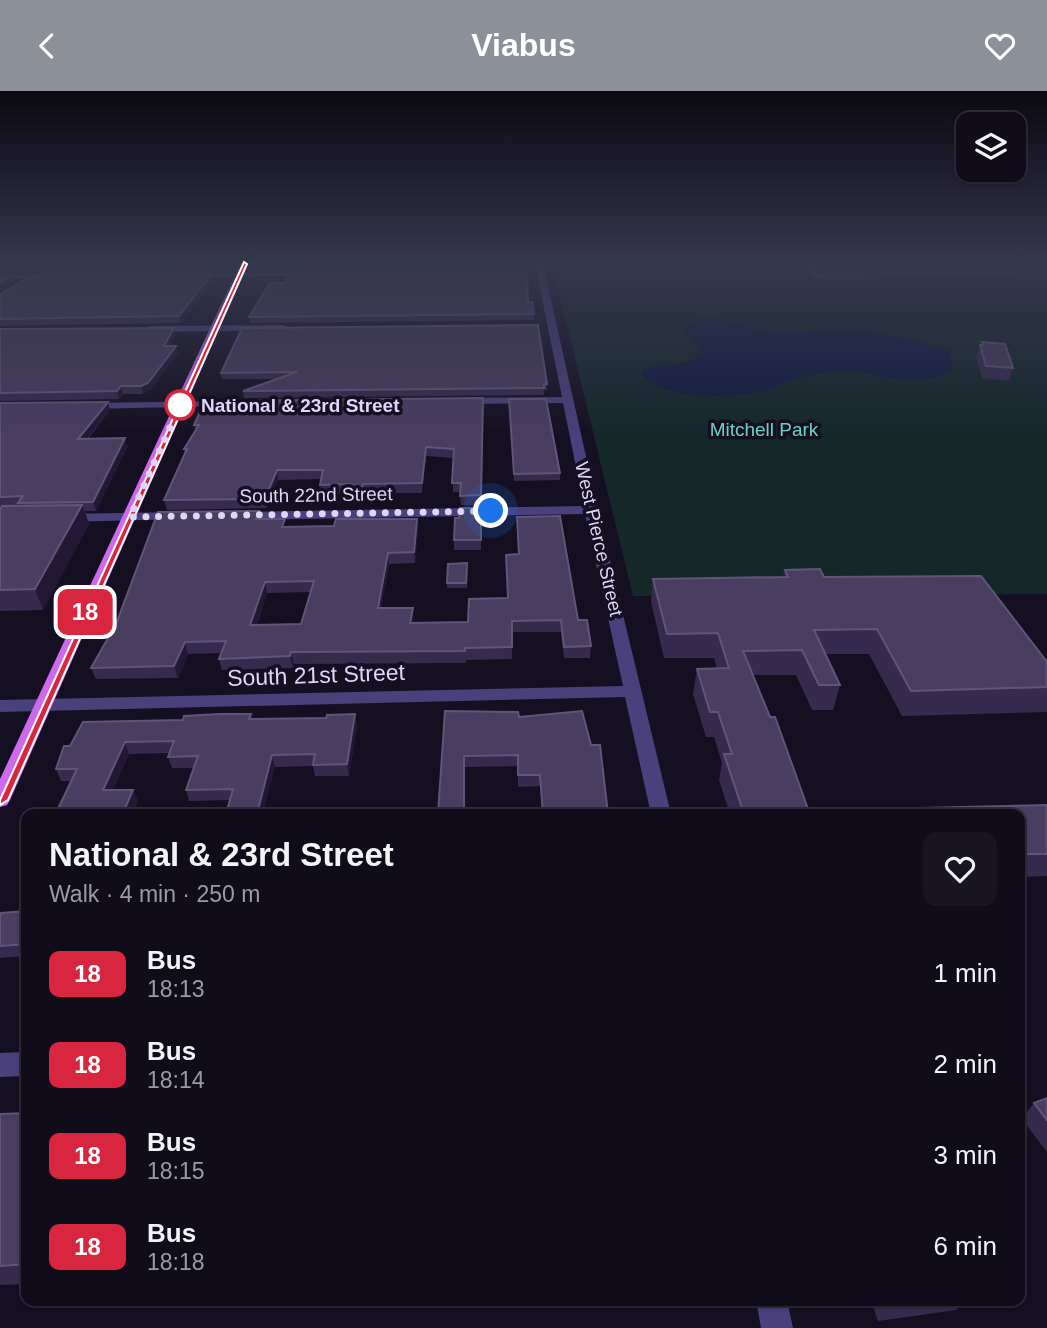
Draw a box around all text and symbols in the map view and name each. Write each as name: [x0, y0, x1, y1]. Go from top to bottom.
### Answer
icon: back: [28, 27, 66, 65]
text: Viabus: [471, 27, 576, 63]
icon: heart: [981, 27, 1019, 65]
map controls: [956, 112, 1026, 182]
button: layers: [956, 112, 1026, 182]
marker: National & 23rd Street: [165, 390, 195, 420]
place label: National & 23rd Street: [201, 395, 400, 416]
park label: Mitchell Park: [710, 419, 819, 440]
street label: West Pierce Street: [571, 460, 627, 619]
street label: South 22nd Street: [239, 483, 393, 507]
your location: [473, 493, 508, 528]
line badge: 18: [54, 589, 116, 635]
text: 18: [72, 598, 98, 625]
street label: South 21st Street: [227, 659, 406, 691]
button: heart: [923, 832, 997, 906]
text: National & 23rd Street: [49, 836, 394, 873]
text: Walk · 4 min · 250 m: [49, 881, 260, 907]
text: Bus: [147, 945, 196, 975]
text: 1 min: [933, 958, 997, 988]
text: 18: [74, 960, 101, 987]
text: 18:13: [147, 976, 205, 1002]
text: Bus: [147, 1036, 196, 1066]
text: 2 min: [933, 1049, 997, 1079]
text: 18: [74, 1051, 101, 1078]
text: 18:14: [147, 1067, 205, 1093]
text: Bus: [147, 1127, 196, 1157]
text: 3 min: [933, 1140, 997, 1170]
text: 18: [74, 1142, 101, 1169]
text: 18:15: [147, 1158, 205, 1184]
text: Bus: [147, 1218, 196, 1248]
text: 6 min: [933, 1231, 997, 1261]
text: 18: [74, 1233, 101, 1260]
text: 18:18: [147, 1249, 205, 1275]

